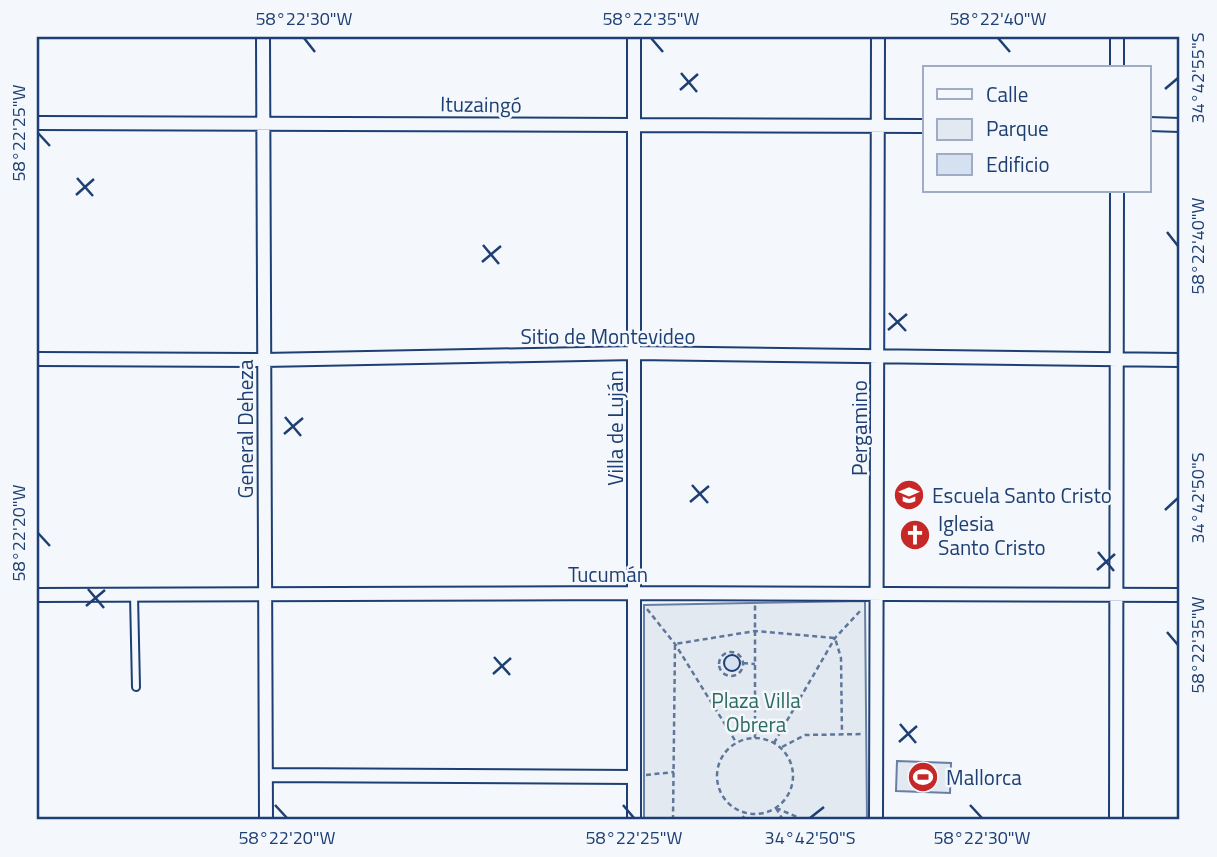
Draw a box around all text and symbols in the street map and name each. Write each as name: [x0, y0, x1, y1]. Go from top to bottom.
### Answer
text: 58°22'30"W: [256, 5, 353, 32]
text: 58°22'35"W: [603, 5, 700, 32]
text: 58°22'40"W: [950, 5, 1047, 32]
text: 34°42'55"S: [1184, 33, 1211, 123]
legend: [923, 66, 1150, 192]
text: Calle: [986, 78, 1028, 110]
text: 58°22'25"W: [5, 84, 32, 181]
street label: Ituzaingó: [440, 87, 522, 121]
text: Parque: [986, 112, 1049, 144]
text: Edificio: [986, 148, 1050, 180]
text: 58°22'40"W: [1184, 197, 1211, 294]
street label: Sitio de Montevideo: [520, 320, 696, 352]
street label: General Deheza: [229, 359, 261, 498]
street label: Villa de Luján: [599, 370, 631, 486]
street label: Pergamino: [843, 380, 875, 476]
text: 34°42'50"S: [1184, 453, 1211, 543]
school or university icon: Escuela Santo Cristo: [892, 478, 926, 512]
place label: Escuela Santo Cristo: [932, 479, 1112, 511]
text: 58°22'20"W: [5, 484, 32, 581]
place label: Iglesia Santo Cristo: [938, 507, 1046, 563]
church icon: Iglesia Santo Cristo: [898, 518, 932, 552]
street label: Tucumán: [568, 558, 648, 590]
text: 58°22'35"W: [1184, 596, 1211, 693]
park label: Plaza Villa Obrera: [711, 684, 801, 740]
sports icon: Mallorca: [906, 760, 940, 794]
place label: Mallorca: [946, 761, 1022, 793]
text: 58°22'20"W: [239, 824, 336, 851]
text: 58°22'25"W: [586, 824, 683, 851]
text: 34°42'50"S: [765, 824, 855, 851]
text: 58°22'30"W: [934, 824, 1031, 851]

